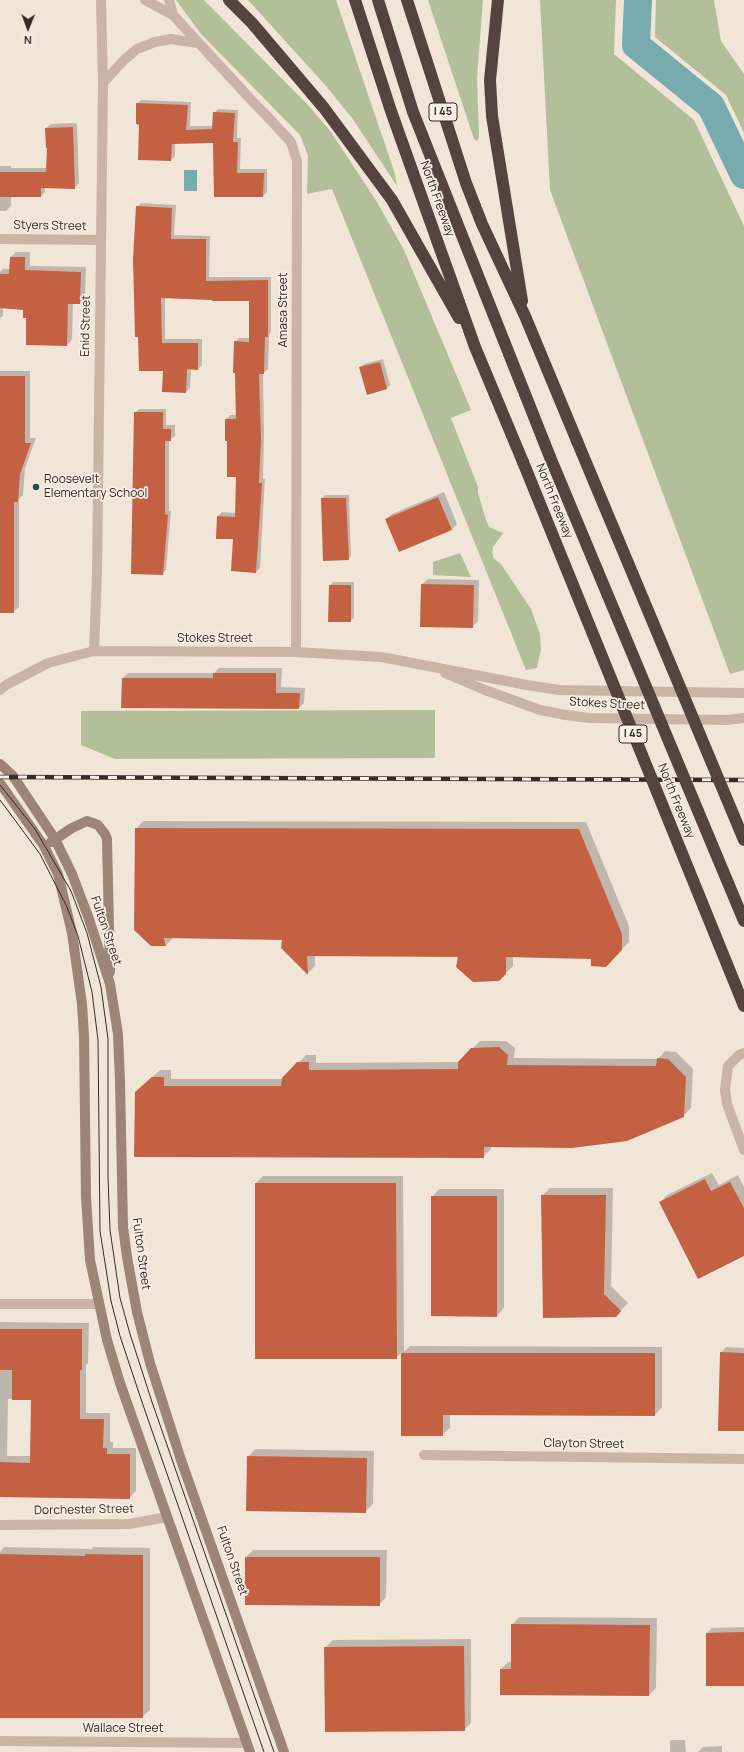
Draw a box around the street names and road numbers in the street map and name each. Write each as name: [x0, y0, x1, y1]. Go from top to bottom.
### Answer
road number: I 45: [429, 103, 457, 121]
street label: North Freeway: [417, 159, 457, 239]
street label: Styers Street: [13, 218, 87, 234]
street label: Amasa Street: [277, 272, 291, 348]
street label: Enid Street: [78, 295, 94, 357]
street label: North Freeway: [532, 461, 576, 541]
street label: Stokes Street: [177, 632, 253, 646]
street label: Stokes Street: [569, 695, 645, 713]
road number: I 45: [619, 725, 647, 743]
street label: North Freeway: [654, 761, 698, 841]
street label: Fulton Street: [87, 894, 125, 968]
street label: Fulton Street: [129, 1217, 153, 1291]
street label: Clayton Street: [543, 1436, 625, 1452]
street label: Dorchester Street: [34, 1502, 134, 1518]
street label: Fulton Street: [213, 1524, 251, 1598]
street label: Wallace Street: [83, 1722, 163, 1736]

